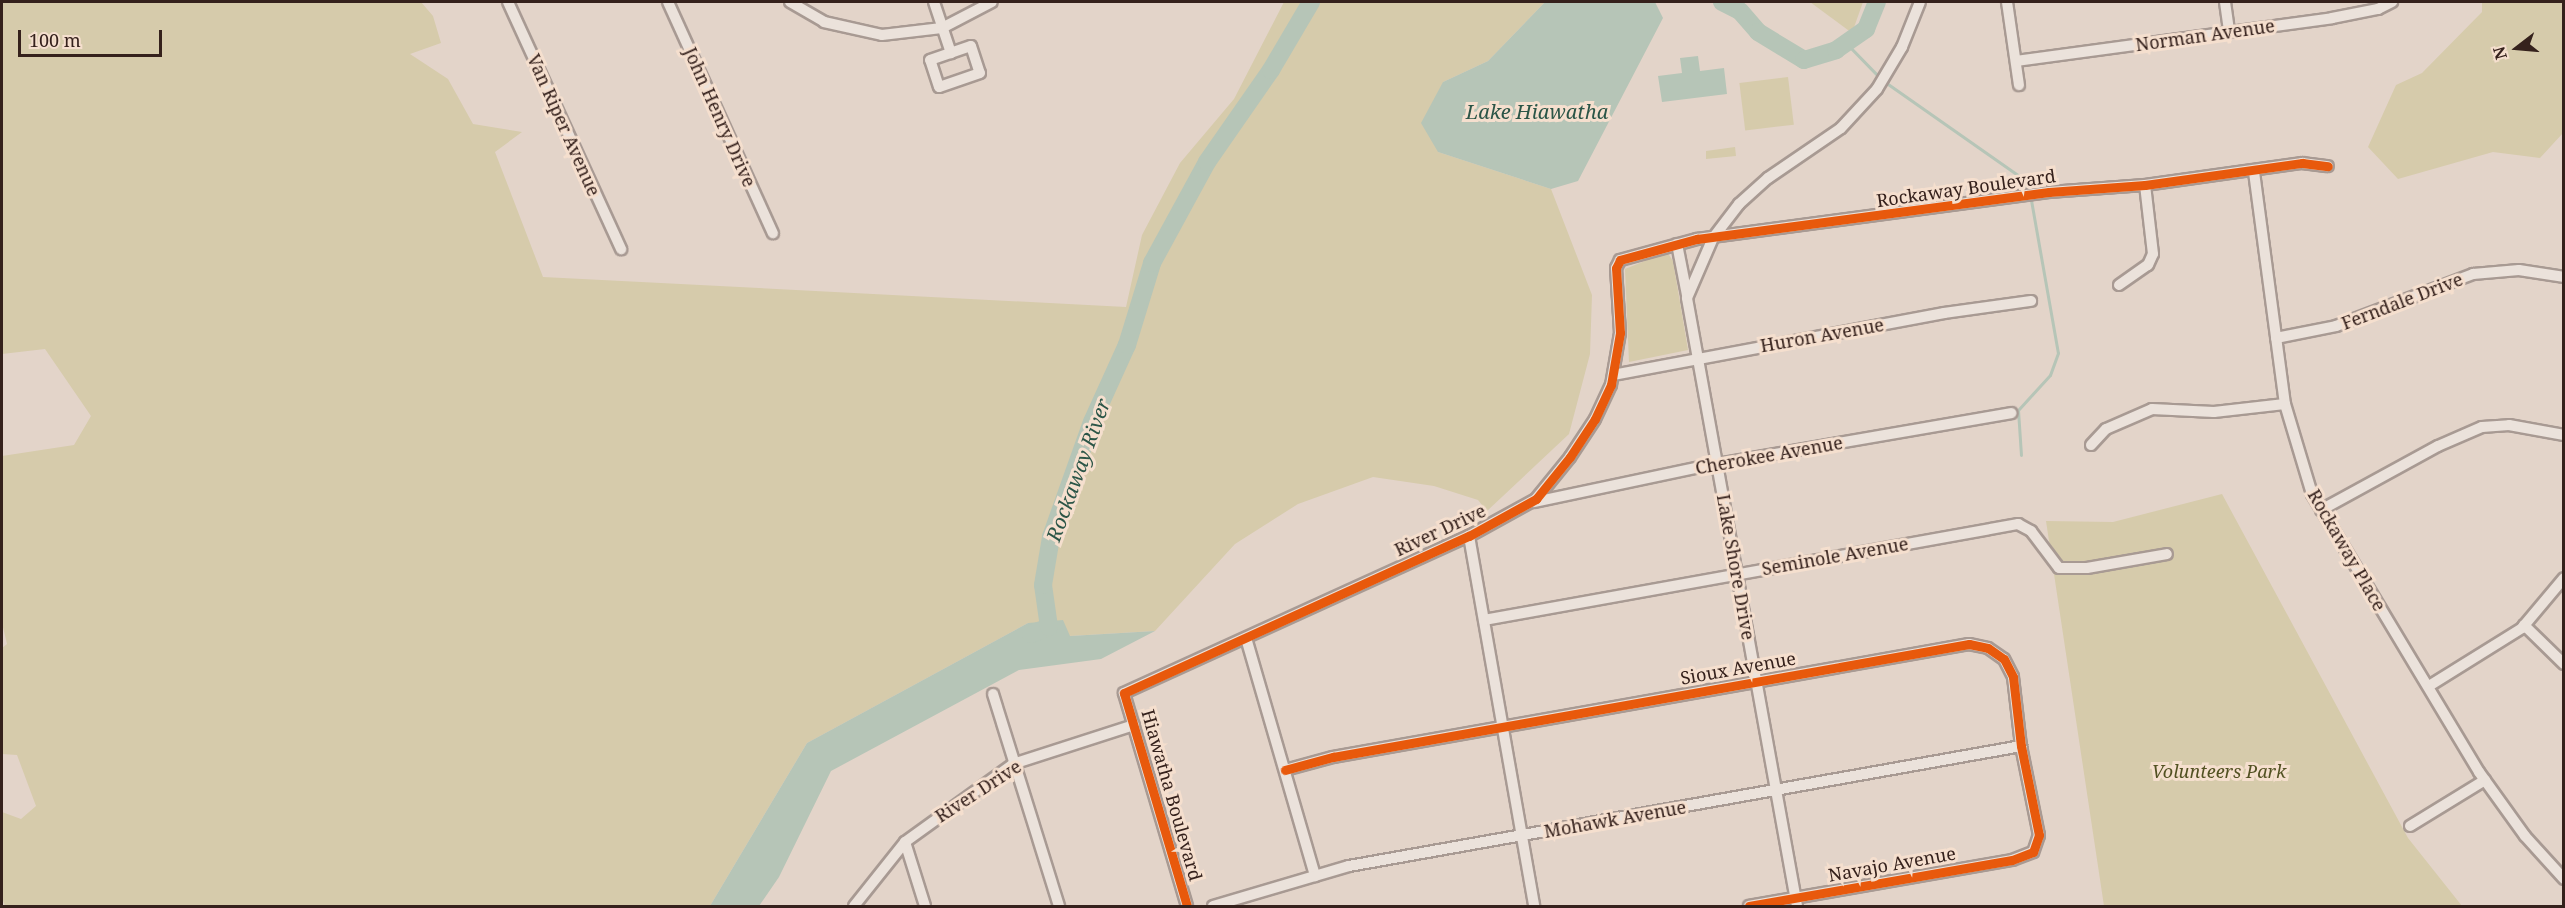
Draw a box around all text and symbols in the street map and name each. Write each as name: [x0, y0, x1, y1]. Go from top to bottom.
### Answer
street label: Norman Avenue: [2134, 15, 2276, 55]
scale bar: [21, 18, 165, 56]
north arrow: [2487, 18, 2547, 78]
text: 100 m: [29, 28, 81, 52]
street label: John Henry Drive: [679, 44, 761, 190]
text: N: [2487, 44, 2512, 62]
street label: Van Riper Avenue: [523, 51, 605, 199]
water label: Lake Hiawatha: [1466, 99, 1608, 123]
street label: Rockaway Boulevard: [1875, 165, 2057, 211]
street label: Ferndale Drive: [2338, 268, 2466, 334]
street label: Huron Avenue: [1758, 313, 1886, 357]
water label: Rockaway River: [1041, 395, 1115, 545]
street label: Cherokee Avenue: [1694, 431, 1844, 479]
street label: Rockaway Place: [2303, 485, 2391, 615]
street label: Lake Shore Drive: [1713, 492, 1759, 642]
street label: River Drive: [1391, 499, 1489, 561]
street label: Seminole Avenue: [1760, 532, 1910, 580]
street label: Sioux Avenue: [1679, 647, 1797, 689]
street label: Hiawatha Boulevard: [1137, 707, 1207, 883]
street label: River Drive: [931, 755, 1025, 827]
park label: Volunteers Park: [2152, 760, 2286, 782]
street label: Mohawk Avenue: [1542, 796, 1688, 842]
street label: Navajo Avenue: [1826, 842, 1958, 886]

